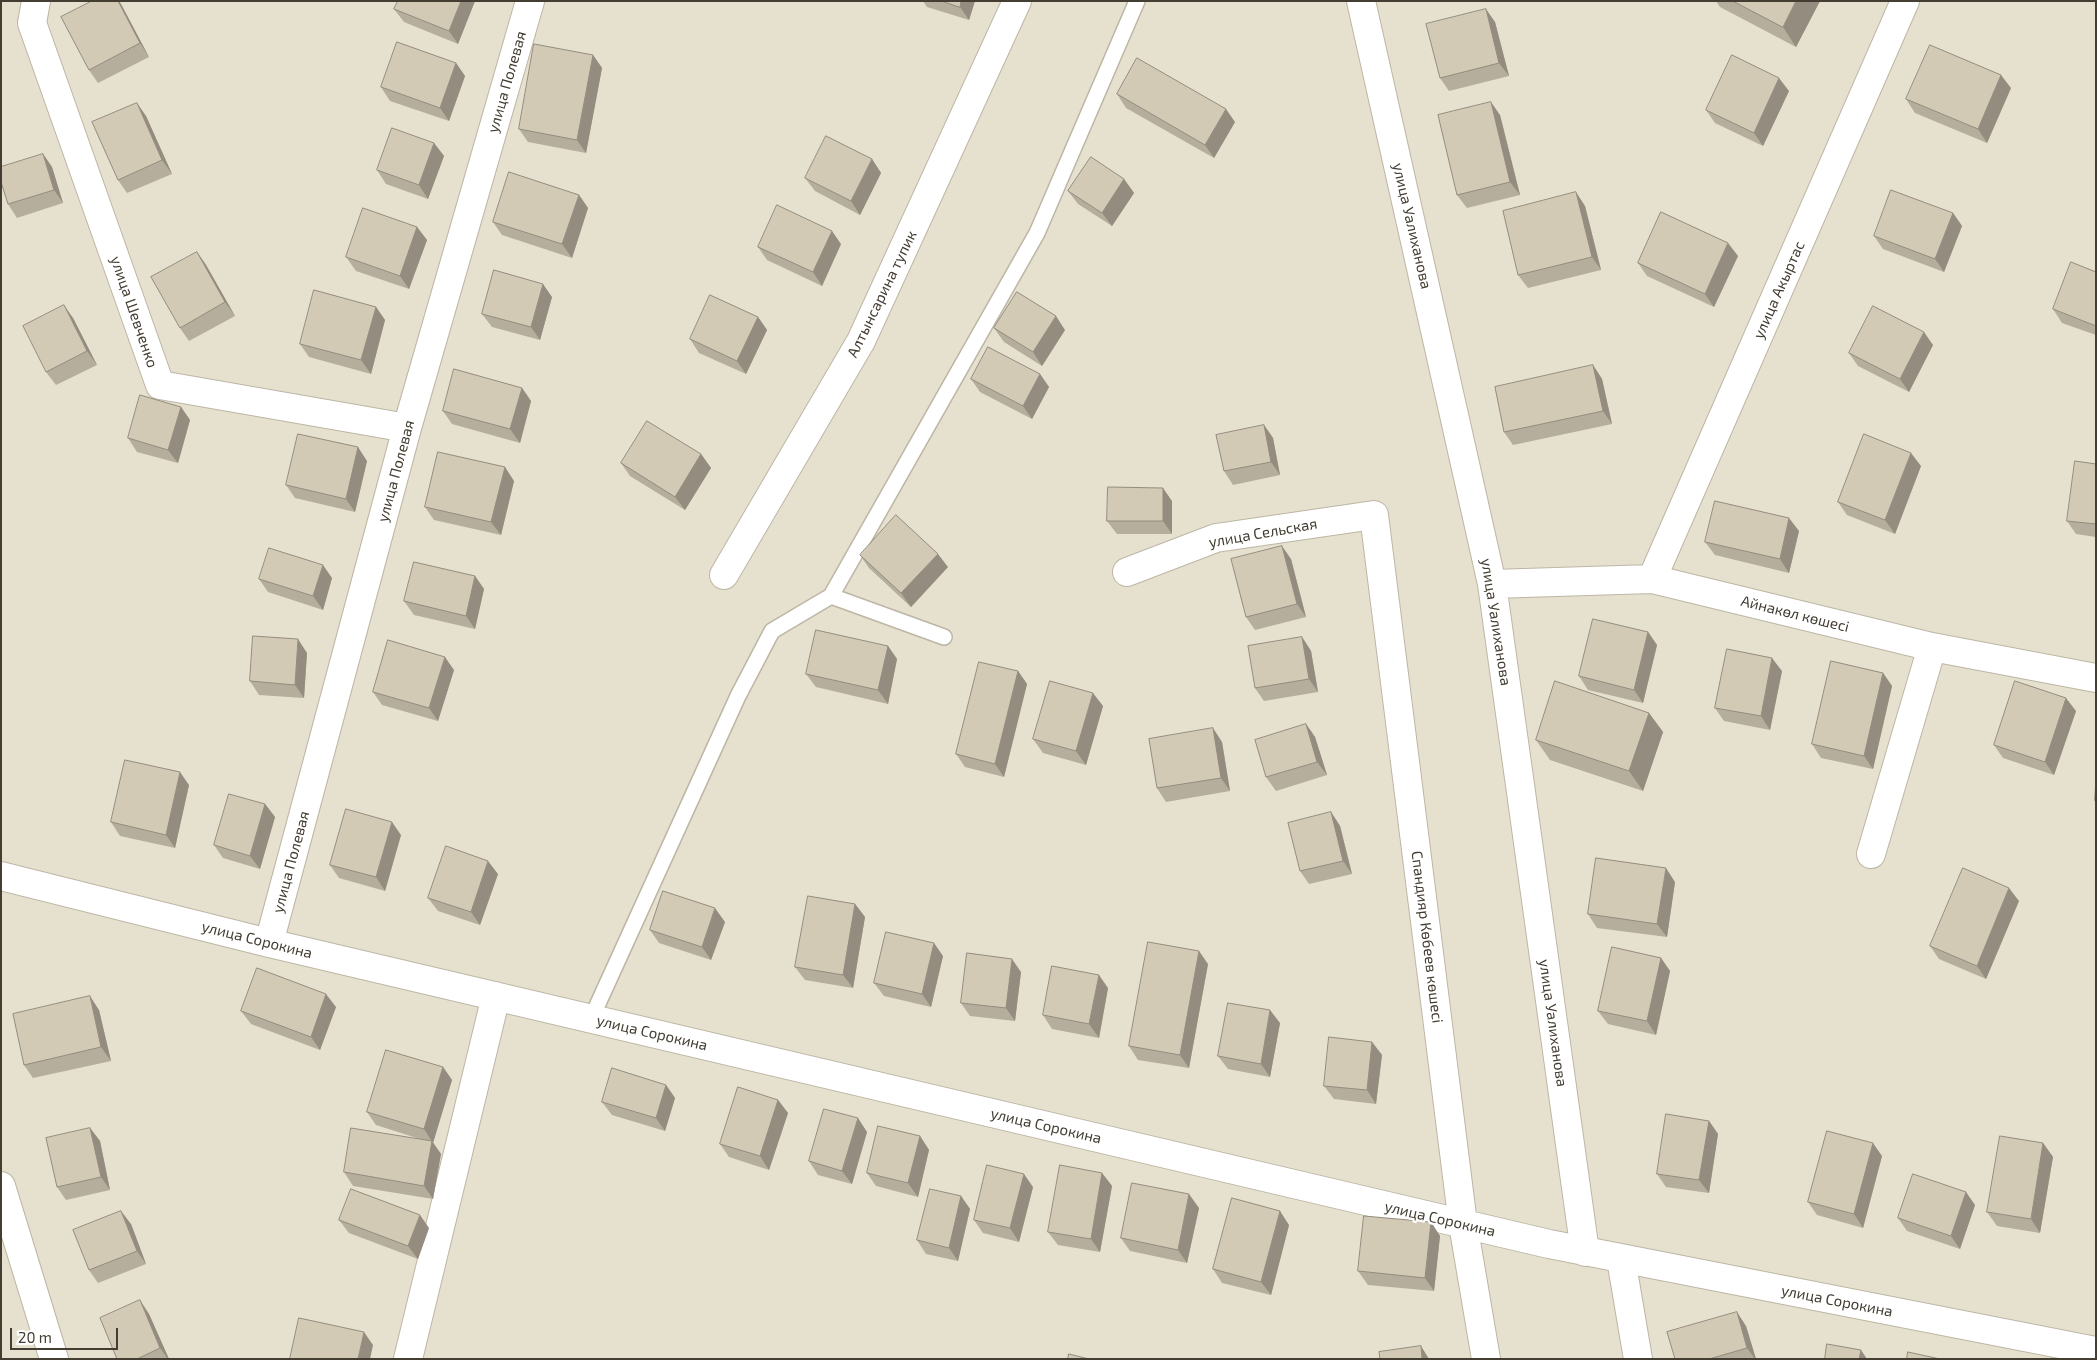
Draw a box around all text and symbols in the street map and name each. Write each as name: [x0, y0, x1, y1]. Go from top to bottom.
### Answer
street label: улица Полевая: [484, 29, 530, 135]
street label: улица Уалиханова: [1389, 161, 1435, 291]
street label: Алтынсарина тупик: [843, 228, 921, 360]
street label: улица Акыртас: [1749, 238, 1809, 342]
street label: улица Шевченко: [106, 254, 162, 370]
street label: улица Полевая: [374, 418, 418, 524]
street label: улица Сельская: [1207, 515, 1319, 551]
street label: улица Уалиханова: [1477, 557, 1515, 687]
street label: Айнакөл көшесі: [1739, 592, 1851, 636]
street label: улица Полевая: [269, 809, 313, 915]
street label: Спандияр Көбеев көшесі: [1407, 850, 1447, 1024]
street label: улица Сорокина: [200, 918, 314, 962]
street label: улица Уалиханова: [1535, 958, 1571, 1088]
street label: улица Сорокина: [595, 1011, 709, 1055]
street label: улица Сорокина: [989, 1104, 1103, 1148]
street label: улица Сорокина: [1383, 1197, 1497, 1241]
street label: улица Сорокина: [1780, 1281, 1894, 1321]
scale bar: [12, 1318, 120, 1350]
text: 20 m: [18, 1328, 52, 1346]

